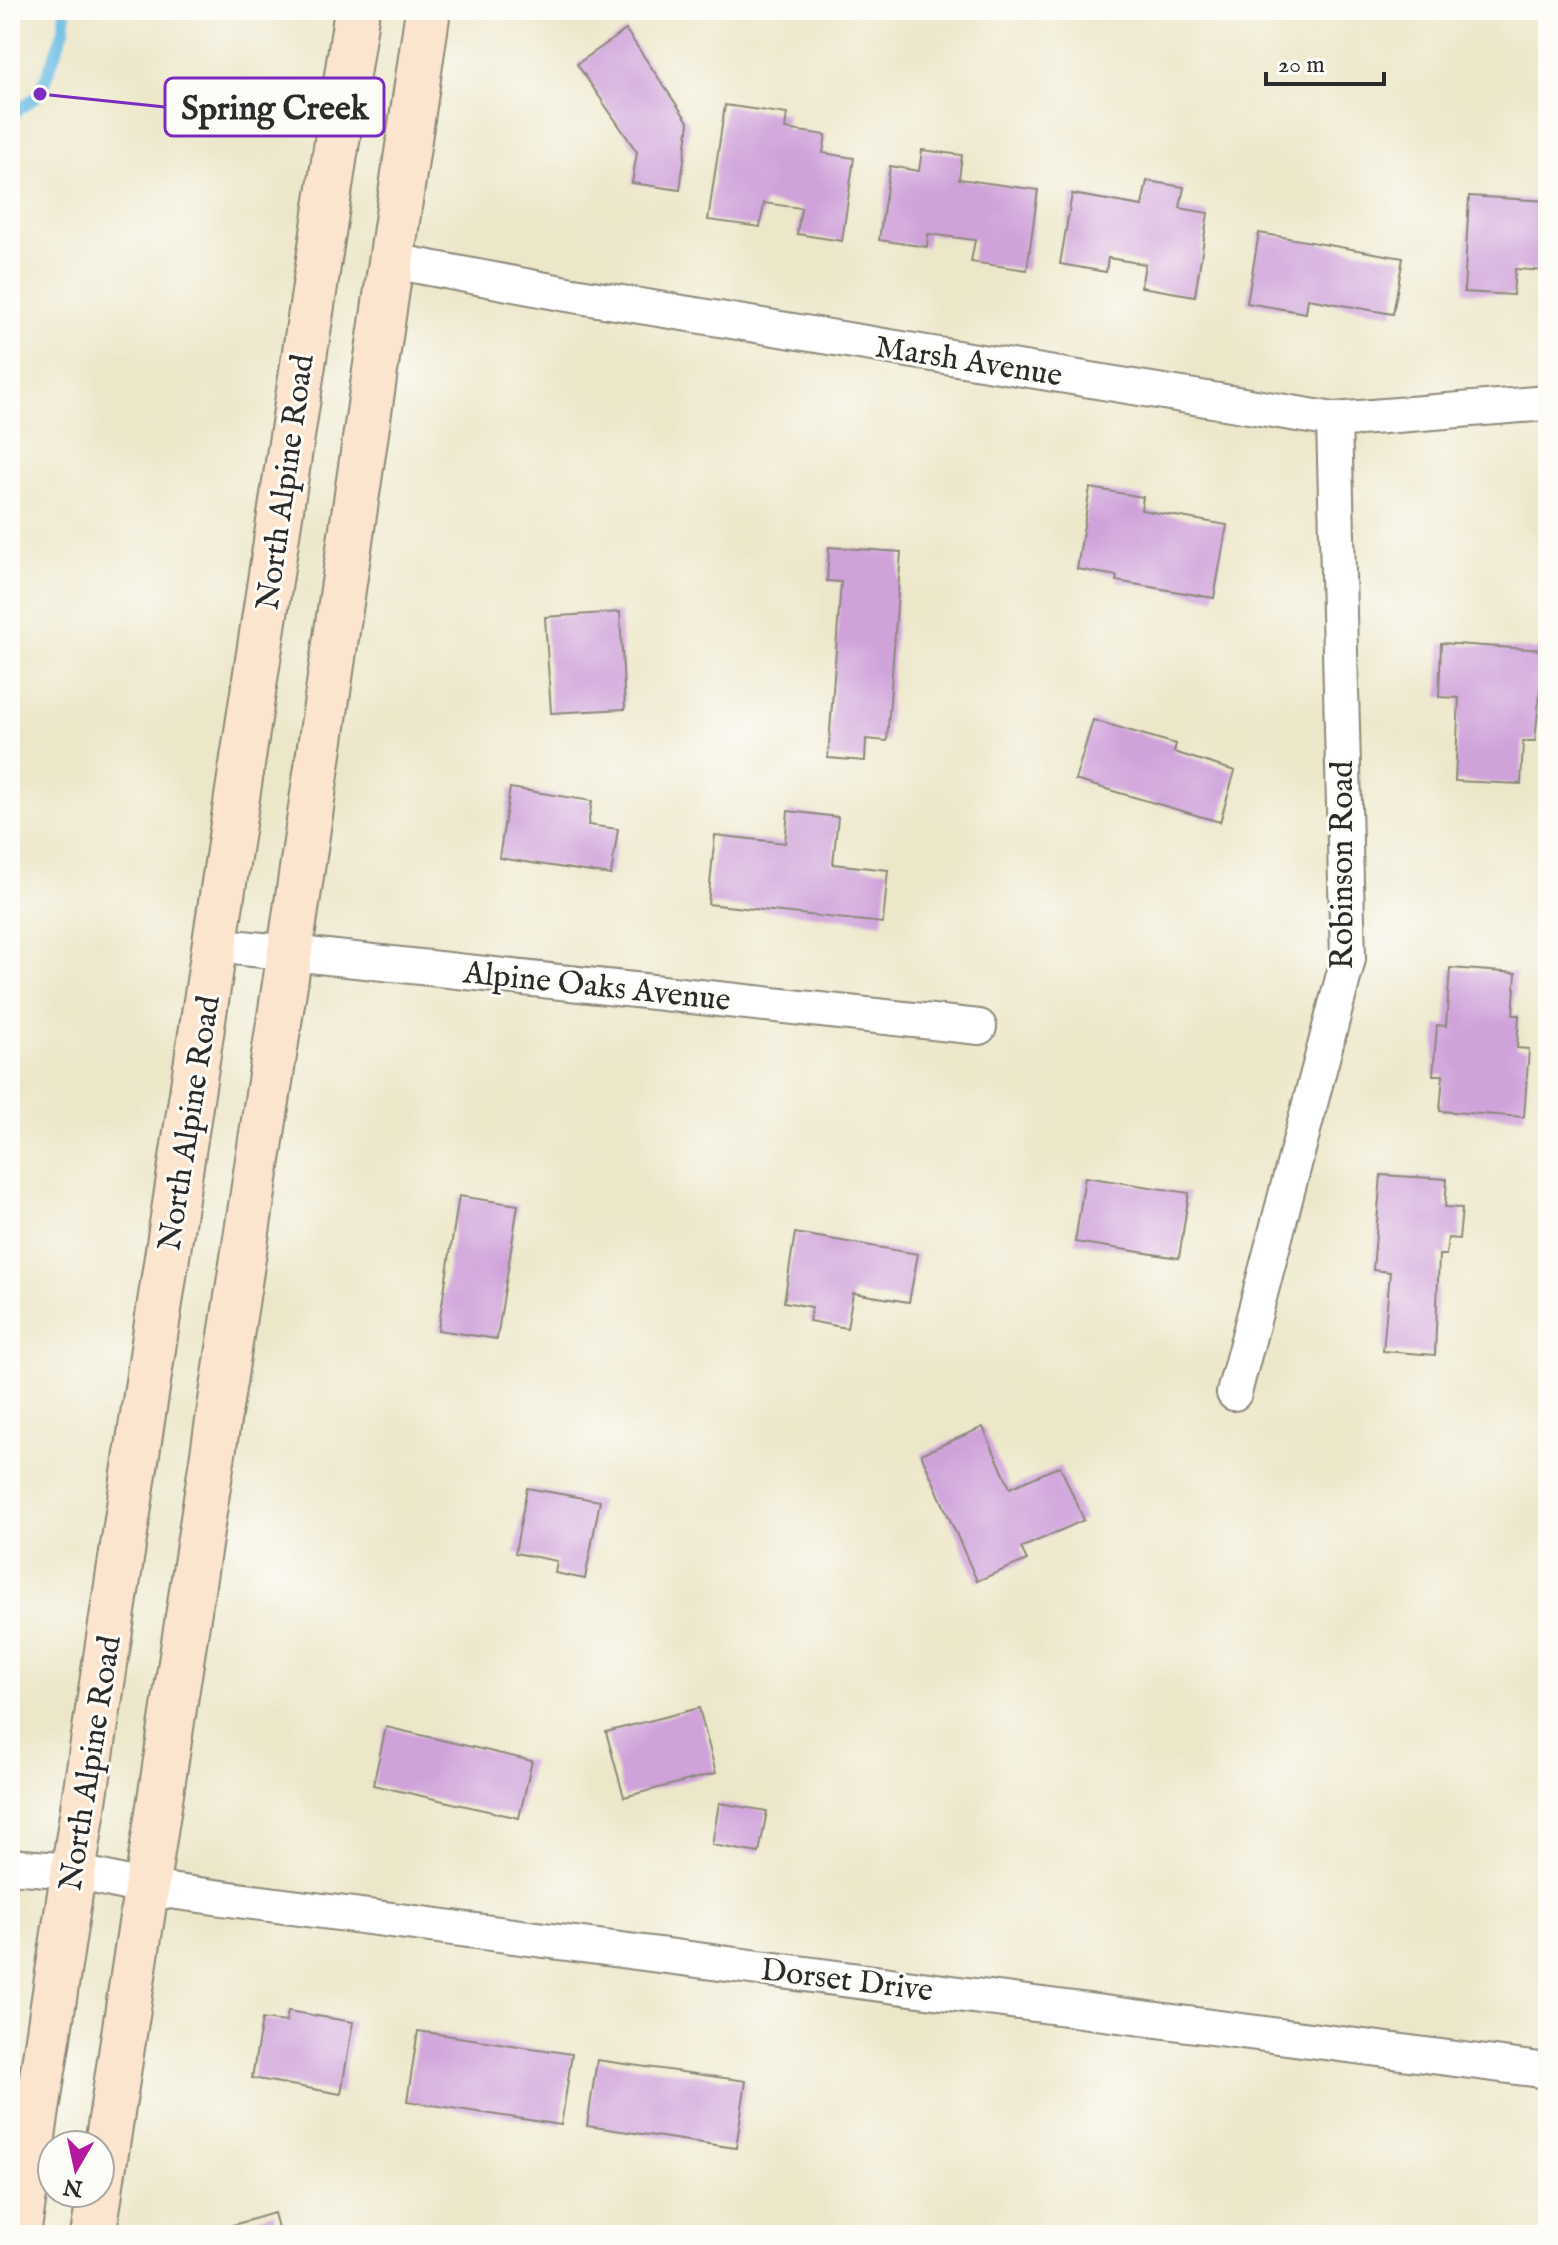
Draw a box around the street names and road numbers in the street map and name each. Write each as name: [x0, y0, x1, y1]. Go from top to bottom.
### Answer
street label: Marsh Avenue: [872, 327, 1065, 397]
street label: North Alpine Road: [248, 351, 325, 613]
street label: Robinson Road: [1323, 760, 1364, 969]
street label: Alpine Oaks Avenue: [460, 953, 732, 1022]
street label: North Alpine Road: [150, 992, 231, 1254]
street label: North Alpine Road: [51, 1632, 132, 1894]
street label: Dorset Drive: [758, 1951, 935, 2012]

